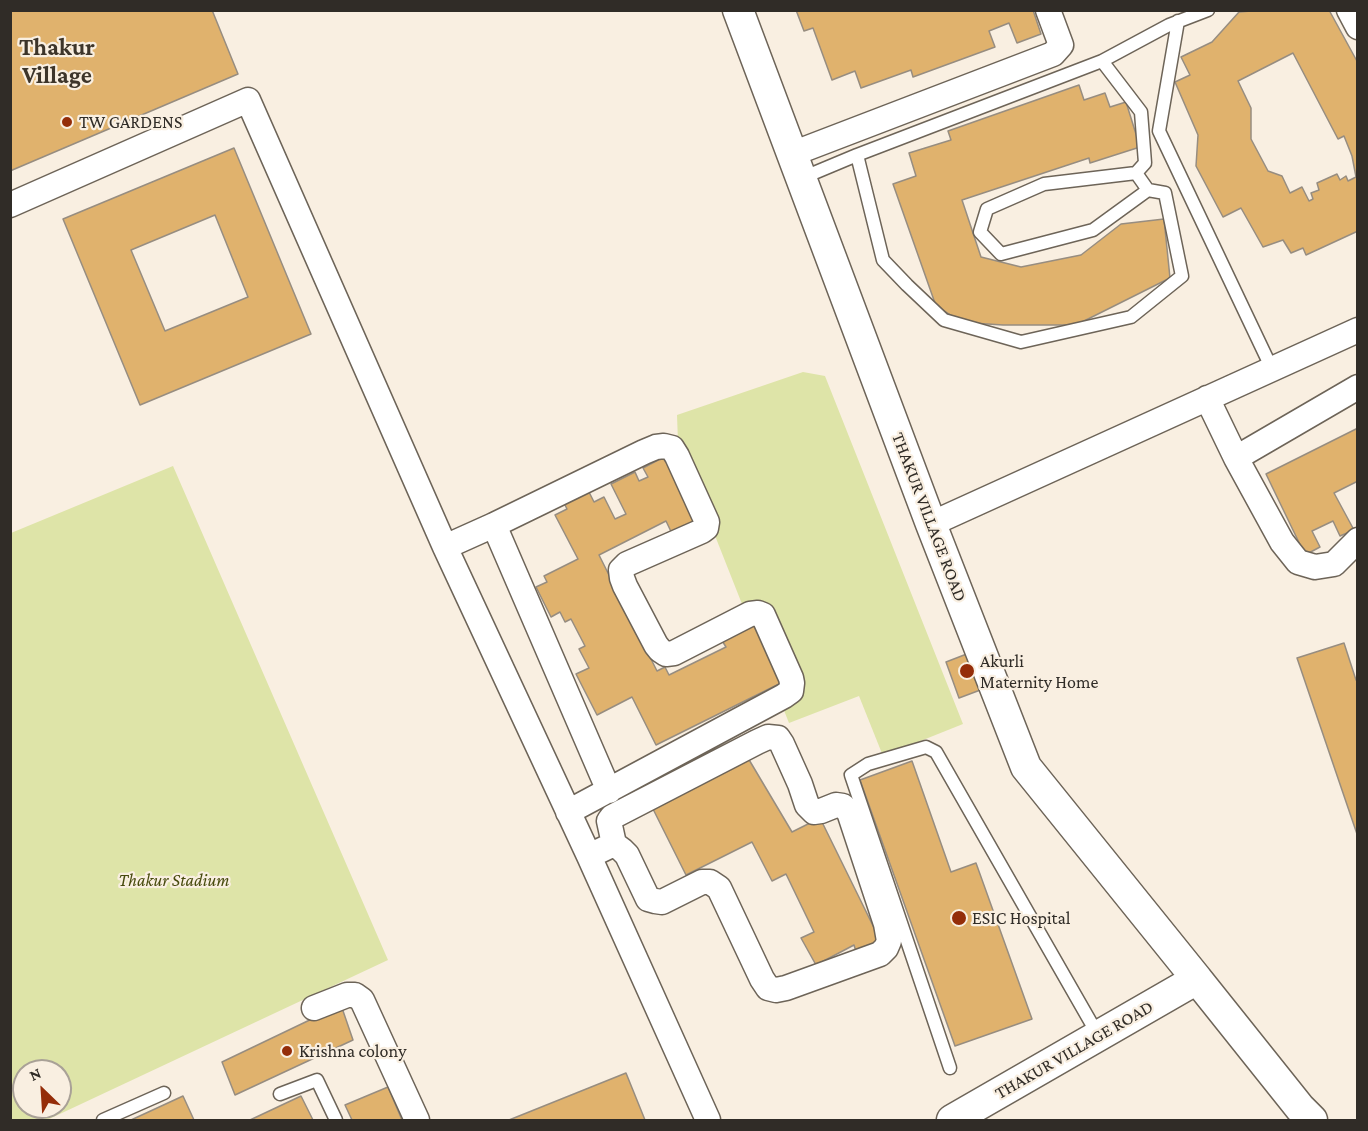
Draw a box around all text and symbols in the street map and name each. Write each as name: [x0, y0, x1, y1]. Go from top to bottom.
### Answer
district label: Thakur Village: [19, 34, 95, 90]
place label: TW GARDENS: [79, 111, 182, 133]
marker: TW GARDENS: [60, 115, 74, 129]
street label: THAKUR VILLAGE ROAD: [887, 429, 971, 605]
place label: Akurli Maternity Home: [980, 650, 1098, 692]
marker: Akurli Maternity Home: [958, 662, 976, 680]
park label: Thakur Stadium: [118, 869, 230, 891]
place label: ESIC Hospital: [972, 907, 1071, 929]
marker: ESIC Hospital: [950, 909, 968, 927]
street label: THAKUR VILLAGE ROAD: [991, 996, 1157, 1104]
place label: Krishna colony: [299, 1040, 406, 1062]
marker: Krishna colony: [280, 1044, 294, 1058]
north arrow: [12, 1059, 72, 1119]
text: N: [26, 1064, 44, 1084]

